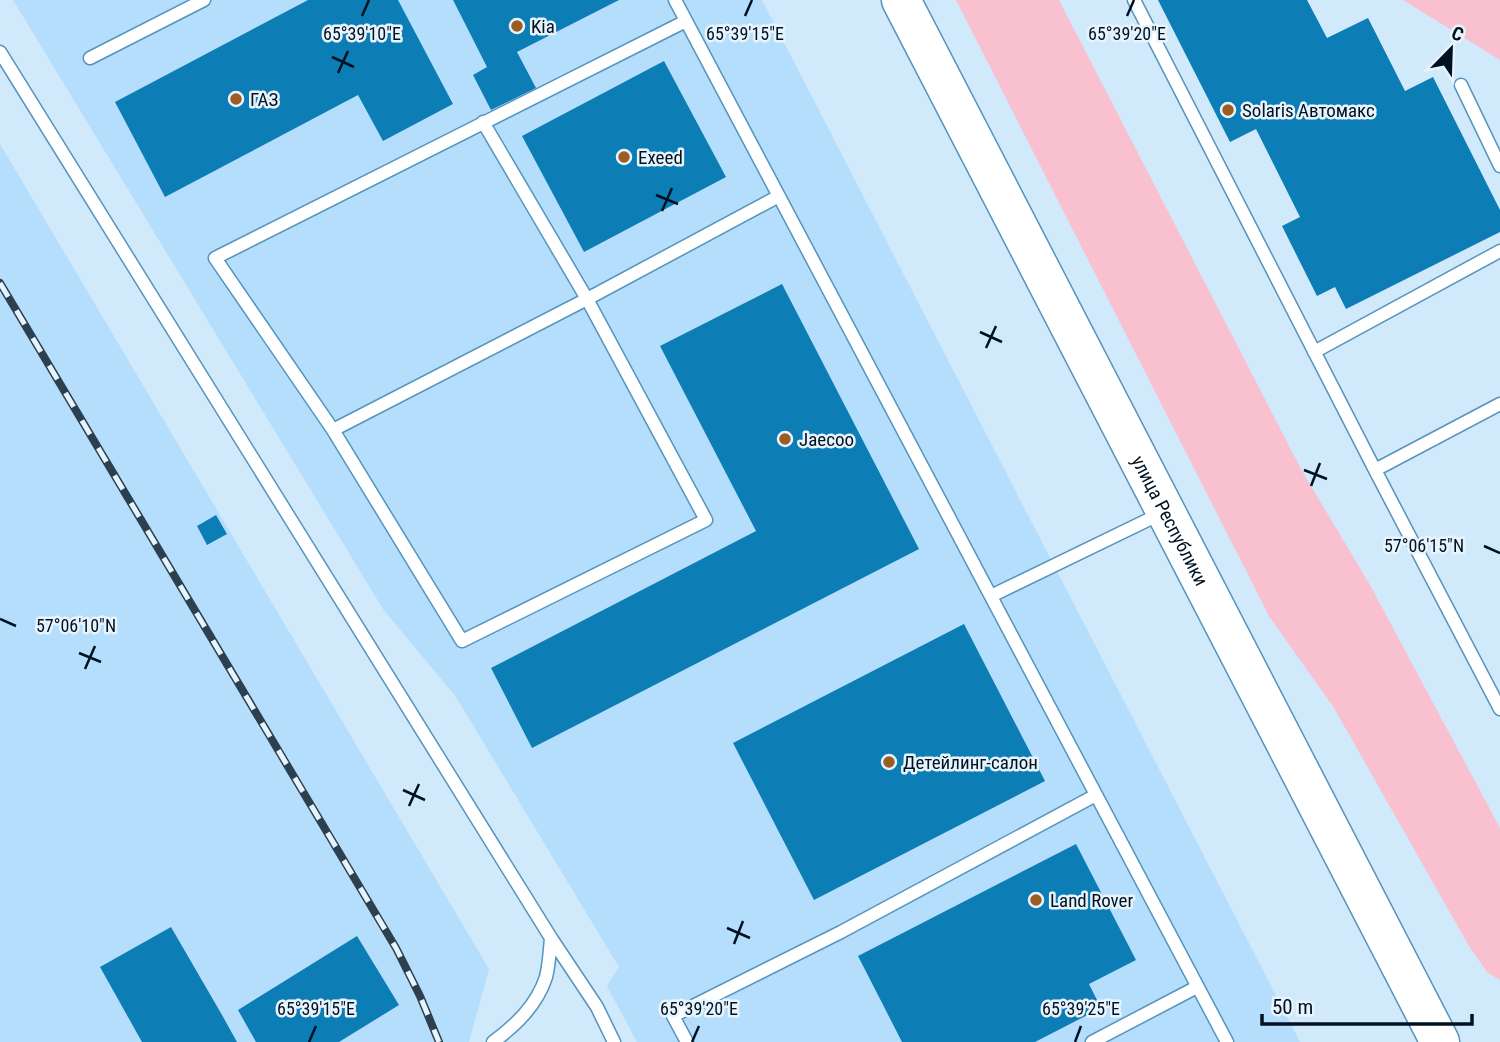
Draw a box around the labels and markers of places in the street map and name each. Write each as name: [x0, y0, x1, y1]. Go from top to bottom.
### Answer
place label: Kia: [531, 15, 555, 38]
marker: Kia: [509, 18, 525, 34]
place label: ГАЗ: [250, 88, 278, 111]
marker: ГАЗ: [228, 91, 244, 107]
place label: Solaris Автомакс: [1242, 99, 1375, 122]
marker: Solaris Автомакс: [1220, 102, 1236, 118]
place label: Exeed: [638, 146, 683, 169]
marker: Exeed: [616, 149, 632, 165]
place label: Jaecoo: [799, 428, 854, 451]
marker: Jaecoo: [777, 431, 793, 447]
place label: Детейлинг-салон: [903, 751, 1038, 774]
marker: Детейлинг-салон: [881, 754, 897, 770]
place label: Land Rover: [1050, 889, 1134, 912]
marker: Land Rover: [1028, 892, 1044, 908]

